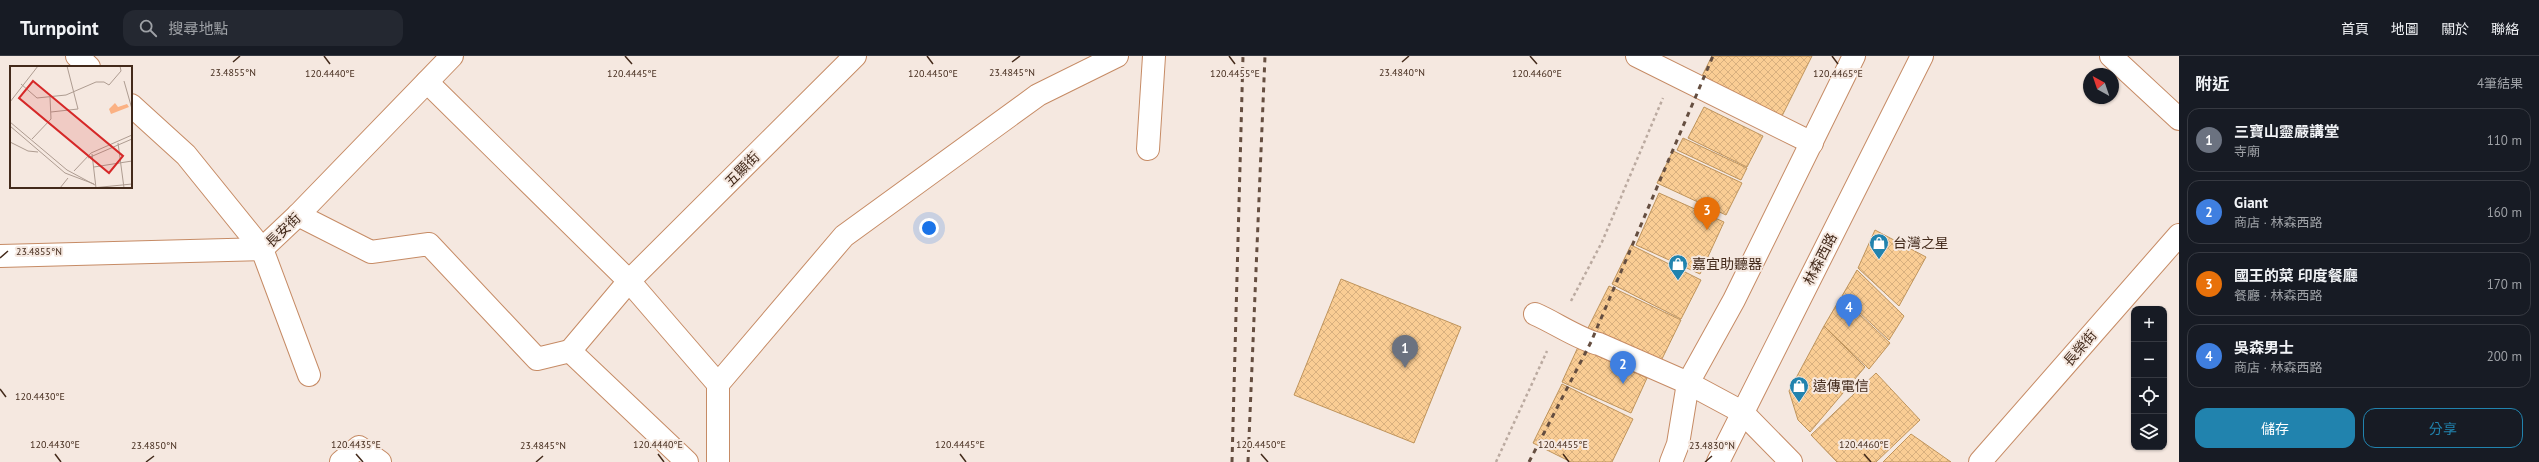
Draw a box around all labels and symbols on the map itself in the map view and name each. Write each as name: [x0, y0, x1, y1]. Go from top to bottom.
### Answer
inset map: [10, 66, 132, 188]
text: 23.4855°N: [210, 66, 256, 79]
text: 23.4845°N: [989, 66, 1035, 79]
text: 23.4840°N: [1379, 66, 1425, 79]
text: 120.4440°E: [305, 67, 355, 80]
text: 120.4445°E: [607, 67, 657, 80]
text: 120.4450°E: [908, 67, 958, 80]
text: 120.4455°E: [1210, 67, 1260, 80]
text: 120.4460°E: [1512, 67, 1562, 80]
text: 120.4465°E: [1813, 67, 1863, 80]
north arrow: [2083, 68, 2119, 104]
street label: 五顯街: [721, 148, 763, 190]
pin: 3: [1694, 197, 1720, 230]
street label: 長安街: [262, 209, 304, 251]
your location: [919, 218, 939, 238]
street label: 林森西路: [1799, 230, 1841, 288]
shop icon: 台灣之星: [1868, 232, 1890, 260]
place label: 台灣之星: [1893, 234, 1949, 252]
text: 23.4855°N: [16, 245, 62, 258]
shop icon: 嘉宜助聽器: [1667, 253, 1689, 281]
place label: 嘉宜助聽器: [1692, 255, 1762, 273]
pin: 4: [1836, 294, 1862, 327]
street label: 長榮街: [2059, 326, 2101, 370]
pin: 1: [1392, 335, 1418, 368]
pin: 2: [1610, 351, 1636, 384]
shop icon: 遠傳電信: [1788, 375, 1810, 403]
place label: 遠傳電信: [1813, 377, 1869, 395]
text: 120.4430°E: [15, 390, 65, 403]
text: 120.4430°E: [30, 438, 80, 451]
text: 120.4435°E: [331, 438, 381, 451]
text: 120.4440°E: [633, 438, 683, 451]
text: 120.4445°E: [935, 438, 985, 451]
text: 120.4450°E: [1236, 438, 1286, 451]
text: 120.4455°E: [1538, 438, 1588, 451]
text: 120.4460°E: [1839, 438, 1889, 451]
text: 23.4850°N: [131, 439, 177, 452]
text: 23.4845°N: [520, 439, 566, 452]
text: 23.4830°N: [1689, 439, 1735, 452]

